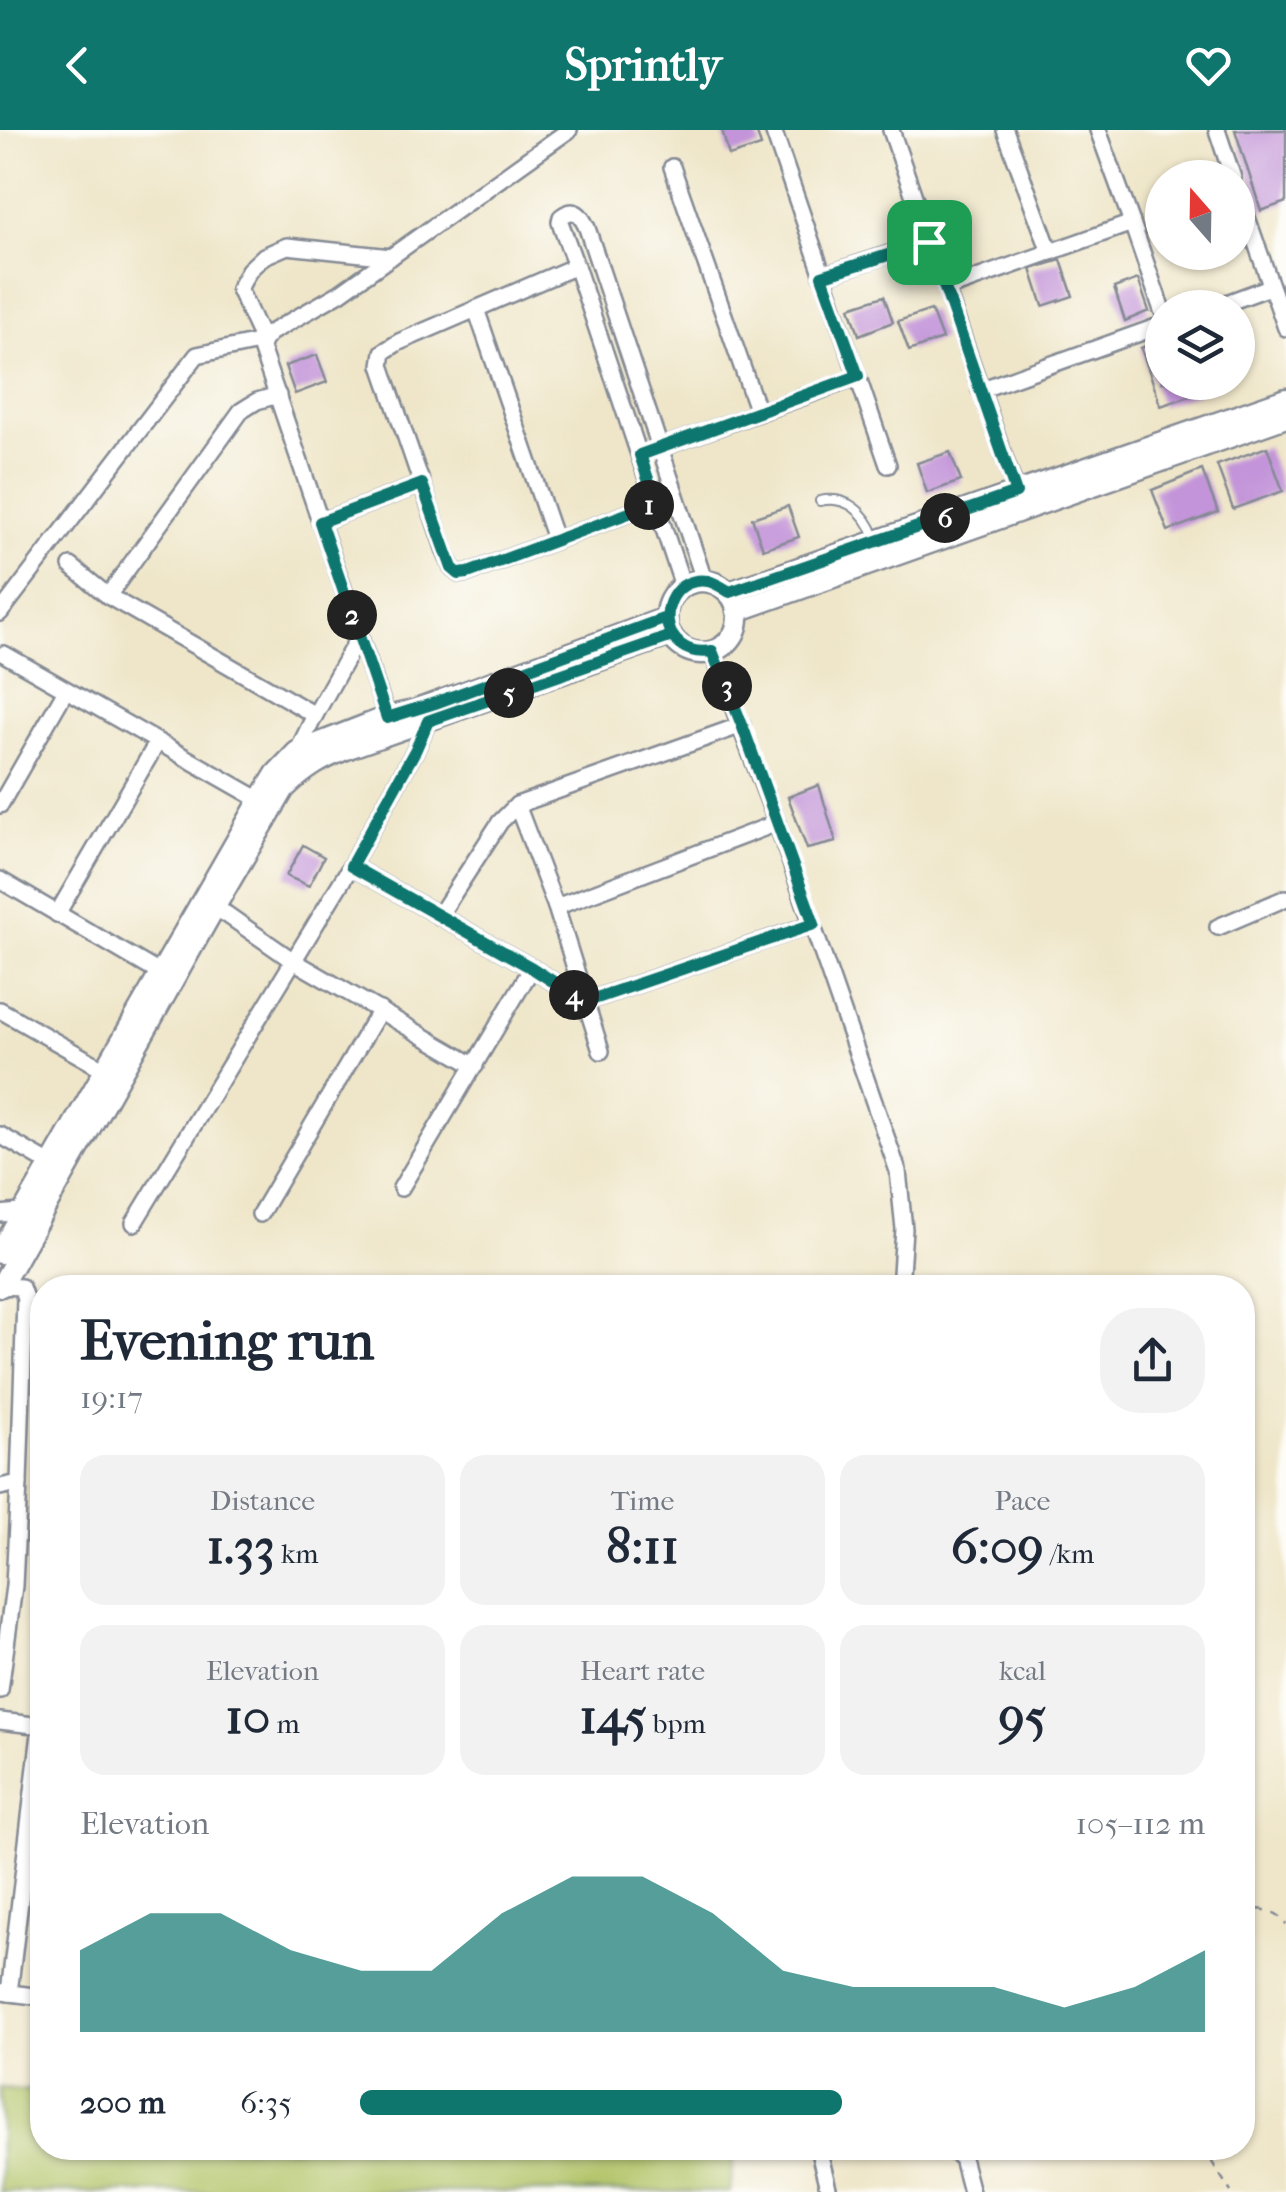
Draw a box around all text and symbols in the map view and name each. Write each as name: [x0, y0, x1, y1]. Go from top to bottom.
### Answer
icon: back: [50, 38, 105, 93]
icon: heart: [1181, 38, 1236, 93]
text: Sprintly: [564, 39, 722, 92]
north arrow: [1145, 160, 1255, 270]
map controls: [1145, 160, 1255, 400]
pin: [887, 200, 972, 285]
icon: arrive: [902, 215, 957, 270]
button: layers: [1145, 290, 1255, 400]
pin: 1: [624, 480, 674, 530]
text: 1: [644, 488, 654, 521]
pin: 6: [920, 493, 970, 543]
text: 6: [937, 501, 953, 534]
pin: 2: [327, 590, 377, 640]
text: 2: [345, 598, 359, 631]
pin: 3: [702, 661, 752, 711]
pin: 5: [484, 668, 534, 718]
text: 3: [721, 669, 733, 702]
text: 5: [503, 676, 515, 709]
pin: 4: [549, 970, 599, 1020]
text: 4: [566, 978, 582, 1011]
button: share: [1100, 1308, 1205, 1413]
text: Evening run: [80, 1309, 374, 1373]
text: 19:17: [80, 1379, 143, 1416]
text: Distance: [210, 1484, 315, 1517]
text: Time: [611, 1484, 674, 1517]
text: Pace: [995, 1484, 1050, 1517]
text: 1.33: [206, 1517, 275, 1576]
text: 8:11: [606, 1517, 679, 1576]
text: 6:09: [951, 1517, 1044, 1576]
text: km: [275, 1537, 319, 1570]
text: /km: [1044, 1537, 1094, 1570]
text: Elevation: [206, 1654, 319, 1687]
text: Heart rate: [580, 1654, 705, 1687]
text: kcal: [999, 1654, 1046, 1687]
text: 10: [225, 1687, 270, 1746]
text: 145: [579, 1687, 647, 1746]
text: 95: [999, 1687, 1046, 1746]
text: m: [270, 1707, 300, 1740]
text: bpm: [647, 1707, 706, 1740]
text: Elevation: [80, 1805, 209, 1842]
text: 105–112 m: [1076, 1805, 1205, 1842]
text: 200 m: [80, 2084, 165, 2121]
text: 6:35: [240, 2084, 292, 2121]

